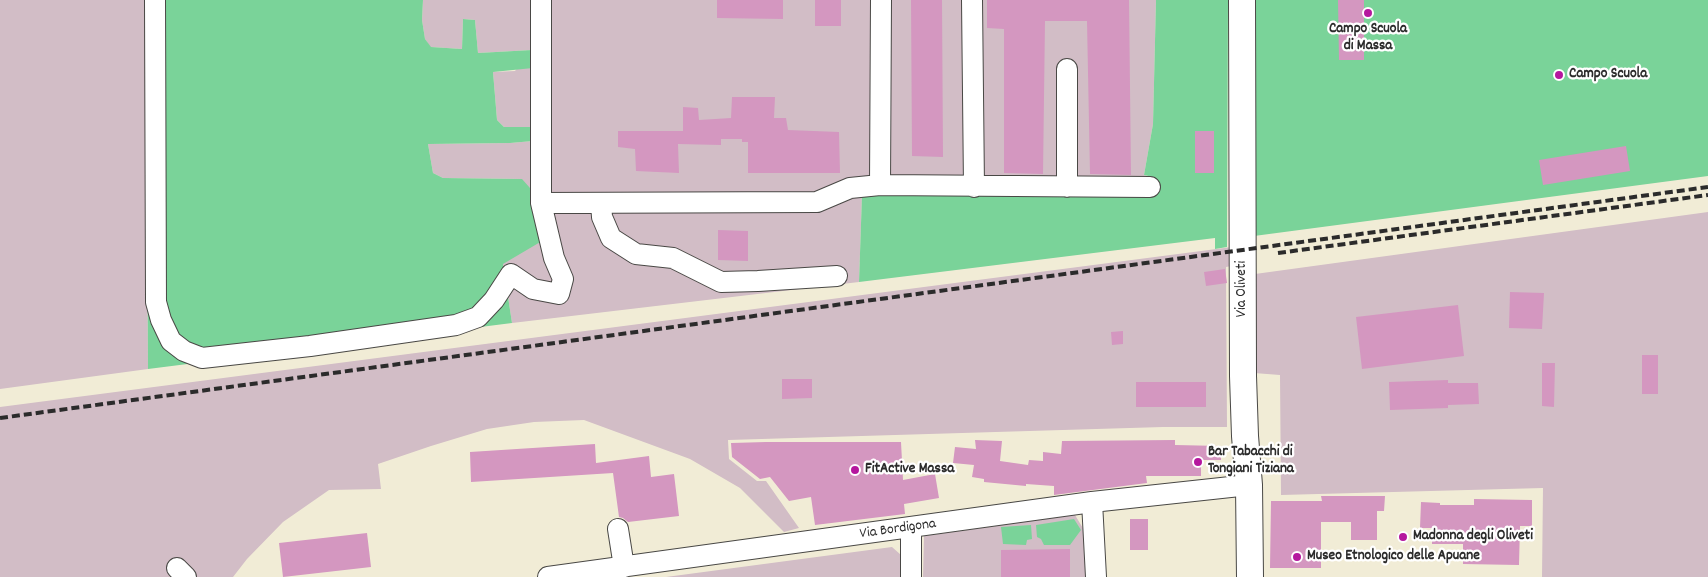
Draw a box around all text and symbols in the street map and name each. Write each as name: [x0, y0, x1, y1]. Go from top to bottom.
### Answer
marker: Campo Scuola di Massa: [1362, 7, 1374, 19]
place label: Campo Scuola di Massa: [1329, 21, 1407, 56]
place label: Campo Scuola: [1569, 66, 1647, 84]
marker: Campo Scuola: [1553, 69, 1565, 81]
street label: Via Oliveti: [1234, 261, 1252, 317]
place label: Bar Tabacchi di Tongiani Tiziana: [1208, 444, 1294, 479]
marker: Bar Tabacchi di Tongiani Tiziana: [1192, 456, 1204, 468]
place label: FitActive Massa: [865, 461, 954, 479]
marker: FitActive Massa: [849, 464, 861, 476]
street label: Via Bordigona: [859, 516, 937, 544]
place label: Madonna degli Oliveti: [1413, 528, 1533, 546]
marker: Madonna degli Oliveti: [1397, 531, 1409, 543]
place label: Museo Etnologico delle Apuane: [1307, 548, 1480, 566]
marker: Museo Etnologico delle Apuane: [1291, 551, 1303, 563]

